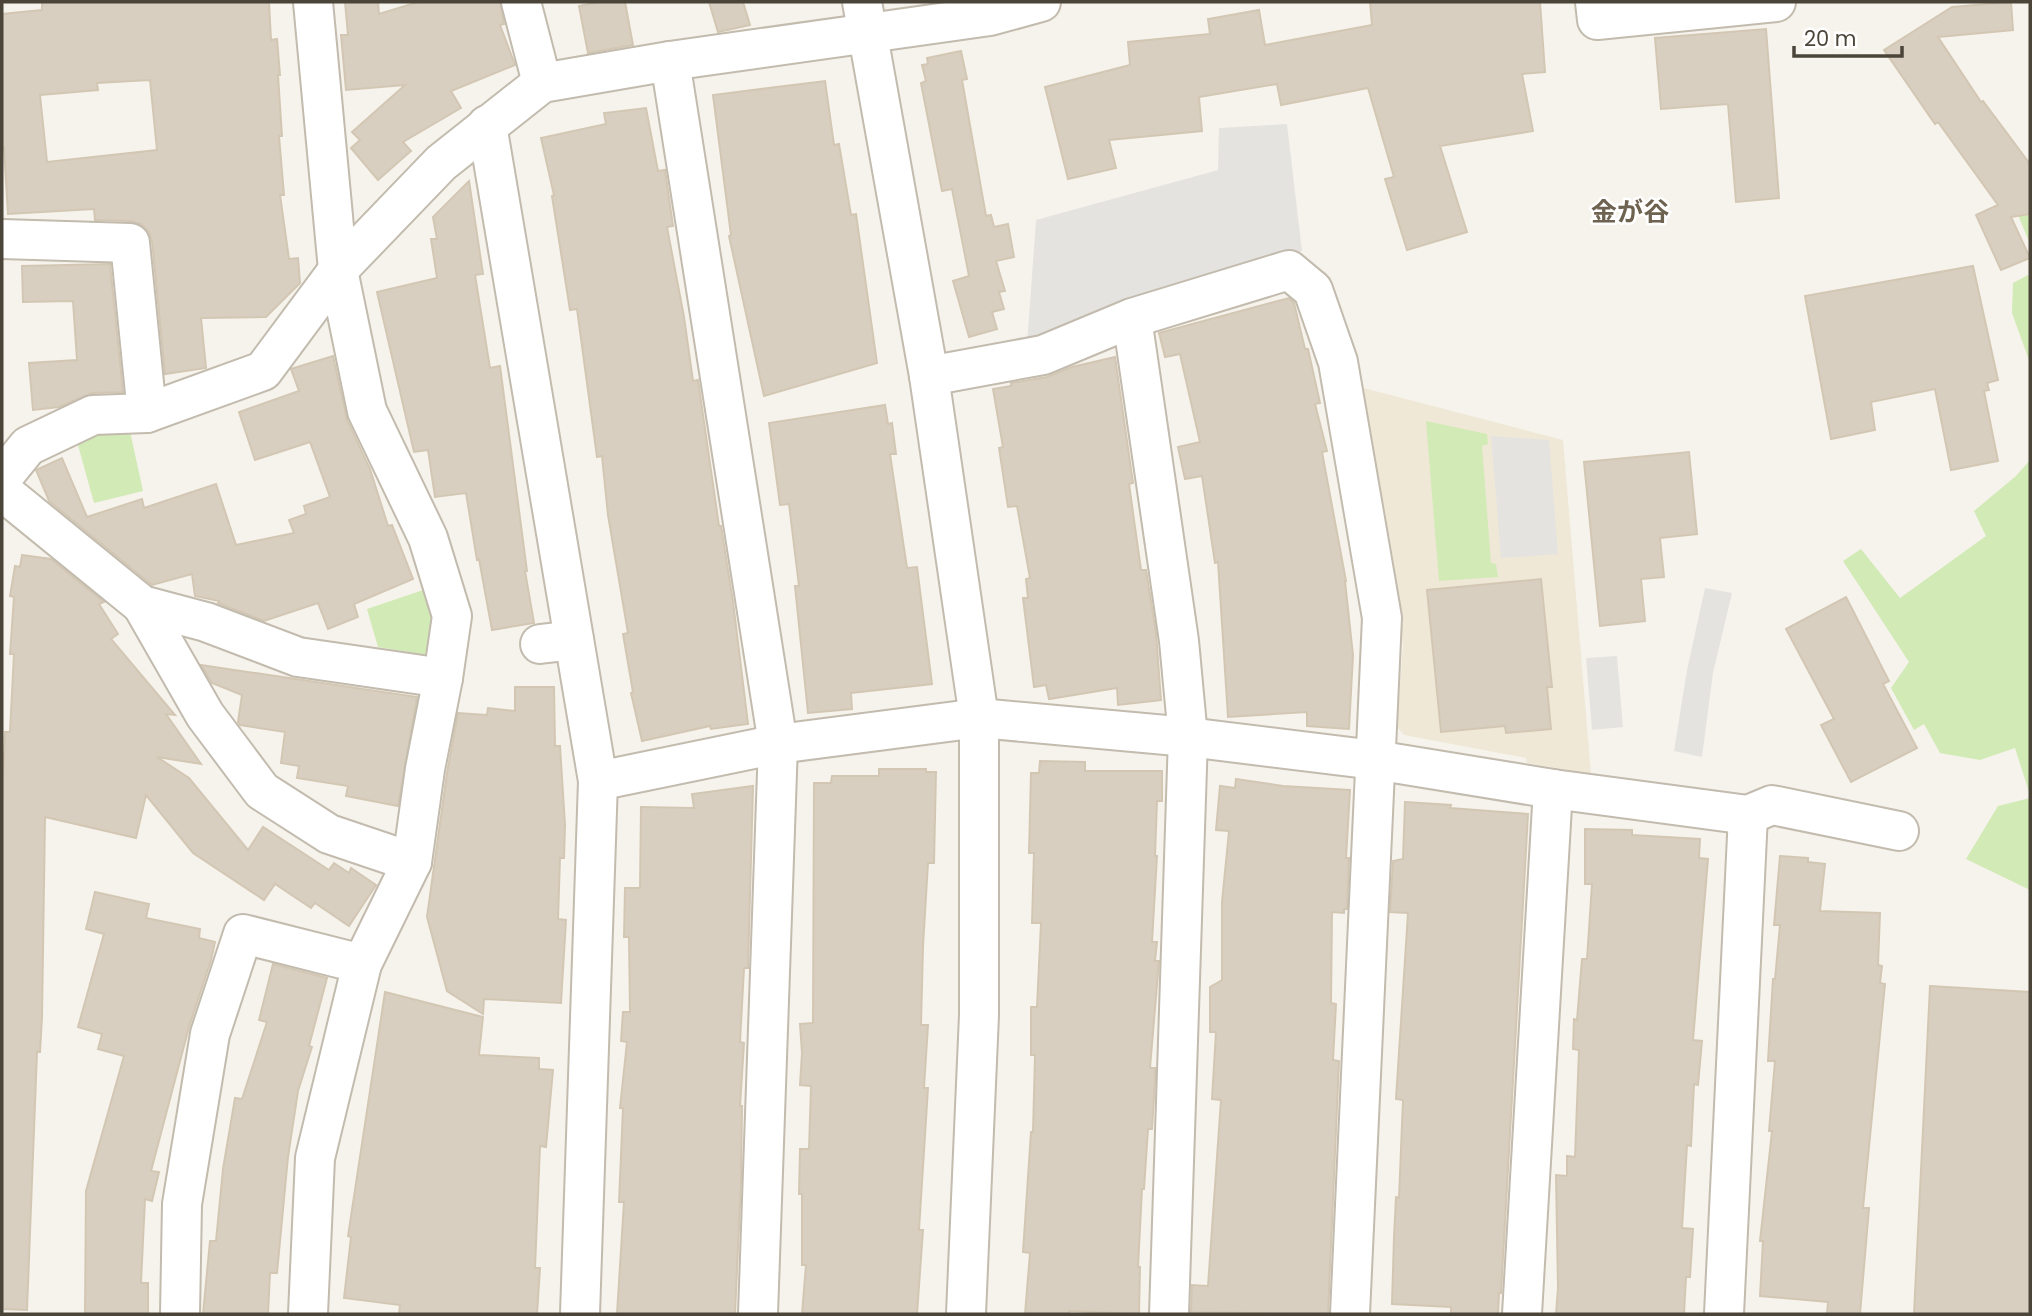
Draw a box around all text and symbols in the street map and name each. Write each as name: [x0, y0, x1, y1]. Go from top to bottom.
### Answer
scale bar: [1794, 14, 1902, 58]
text: 20 m: [1804, 24, 1857, 53]
district label: 金が谷: [1591, 194, 1669, 230]

